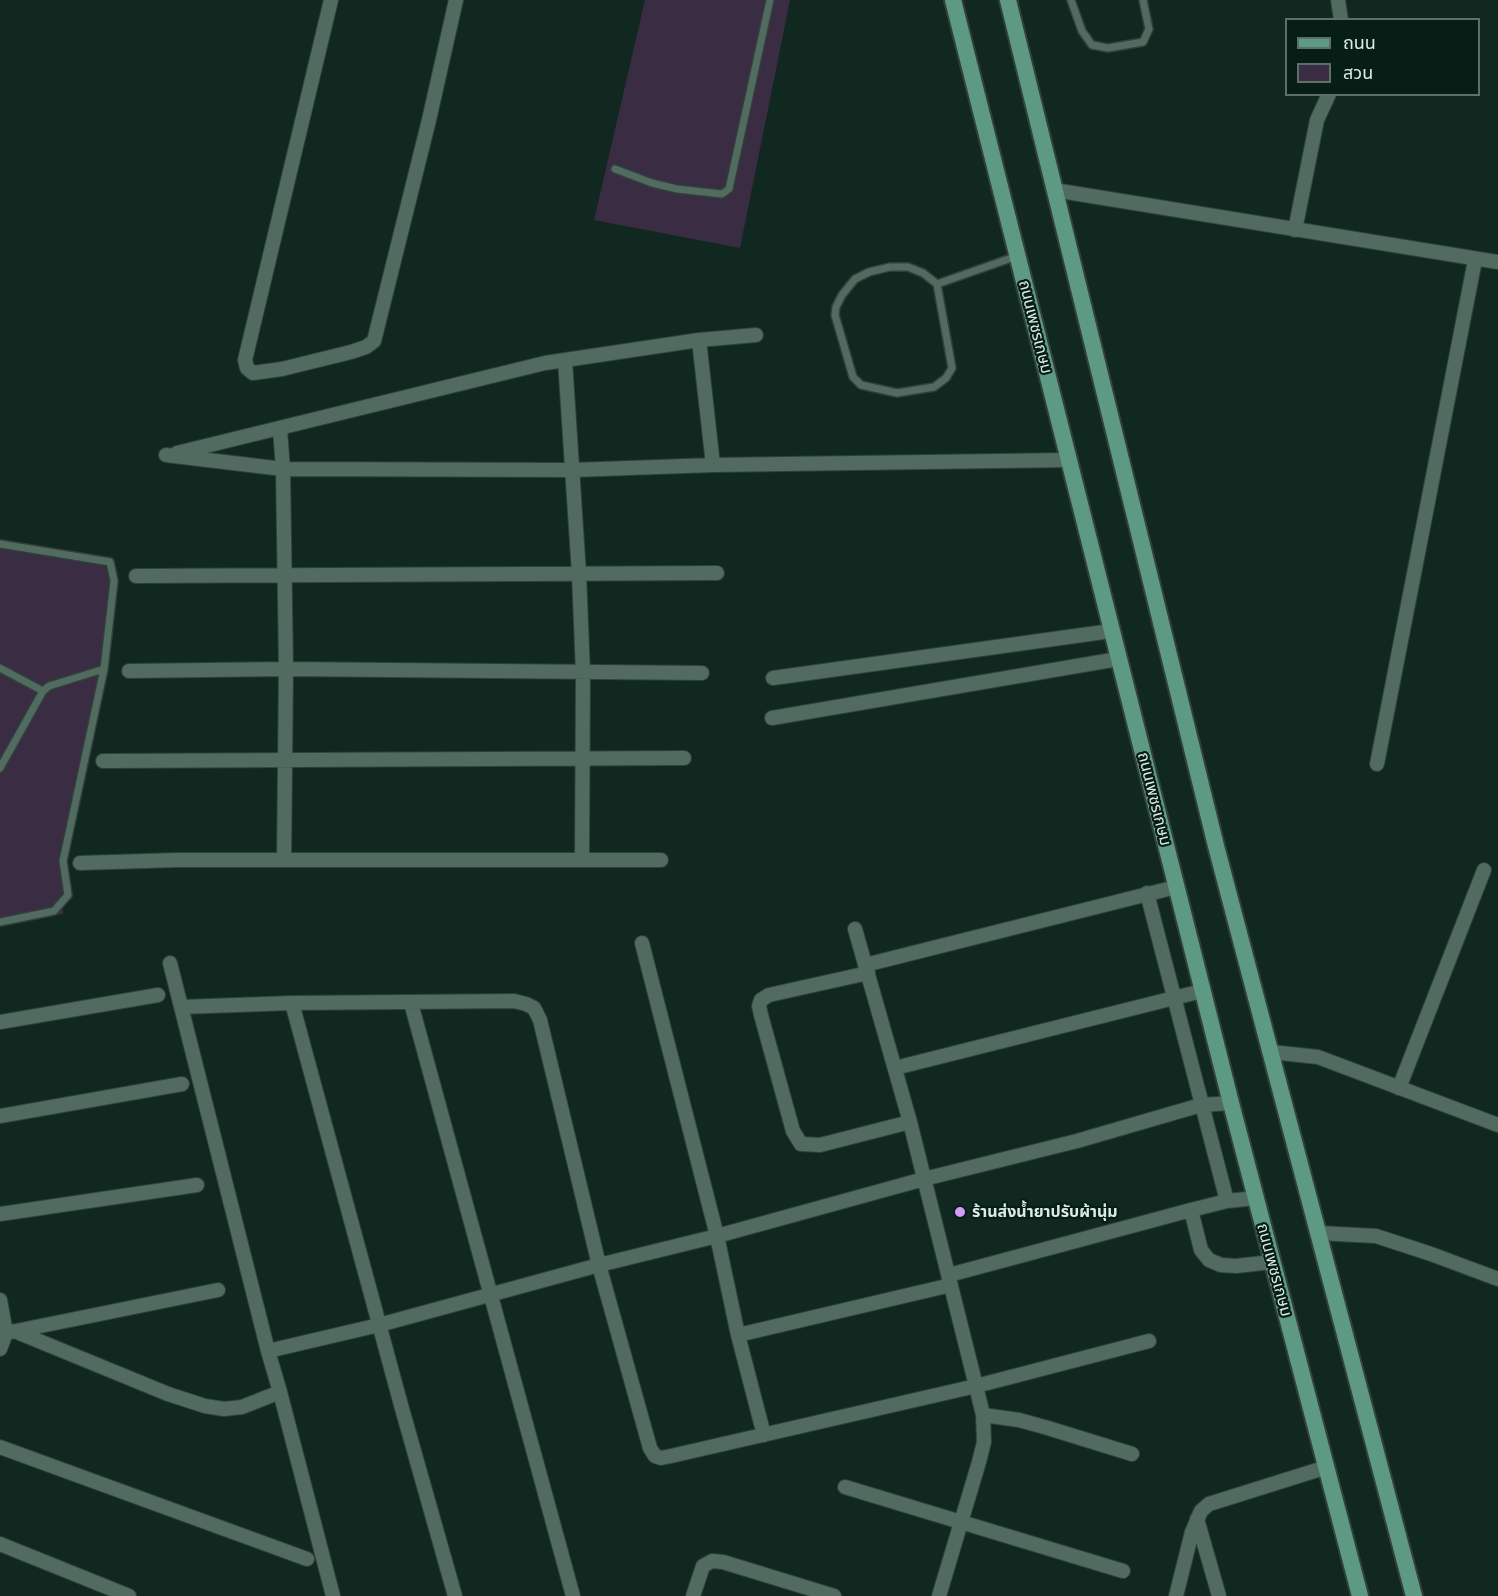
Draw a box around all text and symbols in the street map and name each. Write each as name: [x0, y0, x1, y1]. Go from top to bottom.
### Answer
legend: [1285, 18, 1480, 96]
text: ถนน: [1343, 32, 1376, 54]
text: สวน: [1343, 62, 1373, 84]
street label: ถนนเพชรเกษม: [1014, 278, 1056, 376]
street label: ถนนเพชรเกษม: [1133, 750, 1175, 848]
place label: ร้านส่งน้ำยาปรับผ้านุ่ม: [972, 1202, 1118, 1222]
marker: ร้านส่งน้ำยาปรับผ้านุ่ม: [953, 1205, 967, 1219]
street label: ถนนเพชรเกษม: [1252, 1221, 1296, 1319]

